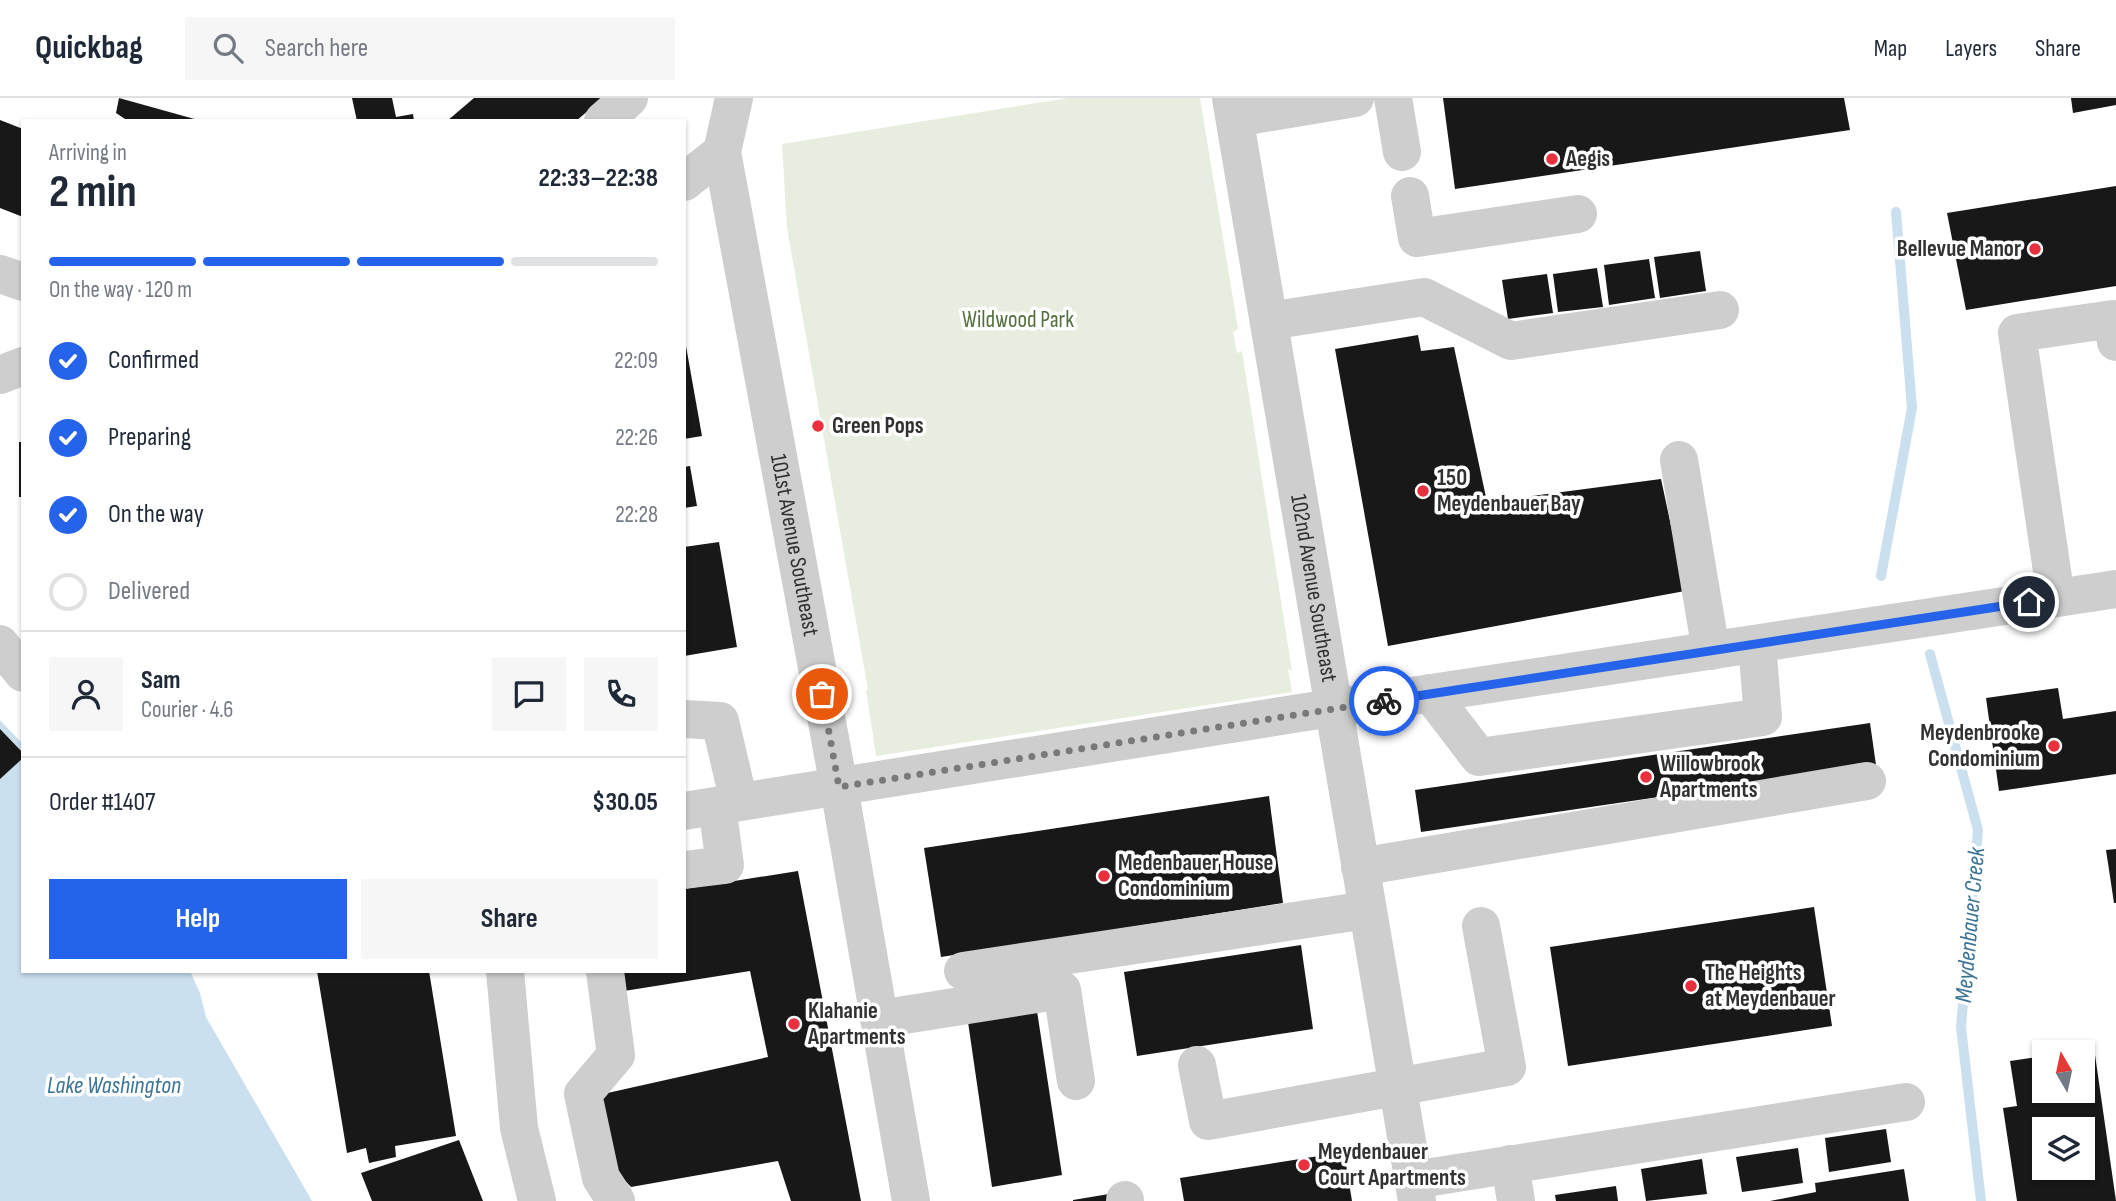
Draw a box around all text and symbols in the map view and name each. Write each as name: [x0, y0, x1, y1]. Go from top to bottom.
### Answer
search box: [185, 17, 675, 80]
text: Quickbag: [35, 28, 143, 68]
icon: search: [209, 29, 247, 67]
text: Search here: [265, 33, 368, 64]
text: Map: [1874, 34, 1907, 63]
text: Layers: [1945, 34, 1997, 63]
text: Share: [2035, 34, 2081, 63]
text: Arriving in: [49, 139, 127, 167]
place label: Aegis: [1565, 145, 1610, 173]
marker: Aegis: [1544, 151, 1560, 167]
text: 22:33–22:38: [539, 163, 658, 194]
text: 2 min: [49, 165, 137, 220]
place label: Bellevue Manor: [1897, 235, 2021, 263]
marker: Bellevue Manor: [2027, 241, 2043, 257]
text: On the way · 120 m: [49, 276, 192, 304]
park label: Wildwood Park: [962, 306, 1074, 334]
icon: check: [49, 342, 87, 380]
text: Confirmed: [108, 345, 199, 376]
text: 22:09: [614, 347, 658, 375]
place label: Green Pops: [832, 412, 924, 440]
marker: Green Pops: [810, 418, 826, 434]
icon: check: [49, 419, 87, 457]
text: Preparing: [108, 422, 191, 453]
text: 22:26: [615, 424, 658, 452]
street label: 101st Avenue Southeast: [764, 452, 825, 638]
place label: 150 Meydenbauer Bay: [1437, 464, 1581, 518]
marker: 150 Meydenbauer Bay: [1415, 483, 1431, 499]
street label: 102nd Avenue Southeast: [1284, 492, 1343, 684]
icon: check: [49, 496, 87, 534]
text: On the way: [108, 499, 204, 530]
text: 22:28: [615, 501, 658, 529]
pin: [1999, 572, 2059, 632]
text: Delivered: [108, 576, 190, 607]
icon: home: [2010, 583, 2048, 621]
button: person: [49, 657, 123, 731]
button: chat: [492, 657, 566, 731]
button: phone: [584, 657, 658, 731]
pin: [792, 664, 852, 724]
text: Sam: [141, 665, 181, 696]
courier: [1349, 666, 1419, 736]
icon: bag: [803, 675, 841, 713]
icon: bike: [1365, 682, 1403, 720]
text: Courier · 4.6: [141, 696, 233, 724]
place label: Meydenbrooke Condominium: [1920, 719, 2040, 773]
marker: Meydenbrooke Condominium: [2046, 738, 2062, 754]
place label: Willowbrook Apartments: [1659, 750, 1761, 804]
marker: Willowbrook Apartments: [1638, 769, 1654, 785]
text: Order #1407: [49, 787, 156, 818]
text: $30.05: [592, 787, 658, 818]
water label: Meydenbauer Creek: [1949, 845, 1991, 1004]
place label: Medenbauer House Condominium: [1118, 849, 1273, 903]
marker: Medenbauer House Condominium: [1096, 868, 1112, 884]
button: Help: [49, 879, 347, 959]
button: Share: [361, 879, 658, 959]
place label: The Heights at Meydenbauer: [1705, 959, 1836, 1013]
marker: The Heights at Meydenbauer: [1683, 978, 1699, 994]
place label: Klahanie Apartments: [807, 997, 906, 1051]
marker: Klahanie Apartments: [786, 1016, 802, 1032]
north arrow: [2032, 1040, 2095, 1102]
map controls: [2032, 1040, 2095, 1180]
water label: Lake Washington: [47, 1071, 181, 1100]
button: layers: [2032, 1117, 2095, 1180]
place label: Meydenbauer Court Apartments: [1318, 1138, 1466, 1192]
marker: Meydenbauer Court Apartments: [1296, 1157, 1312, 1173]

